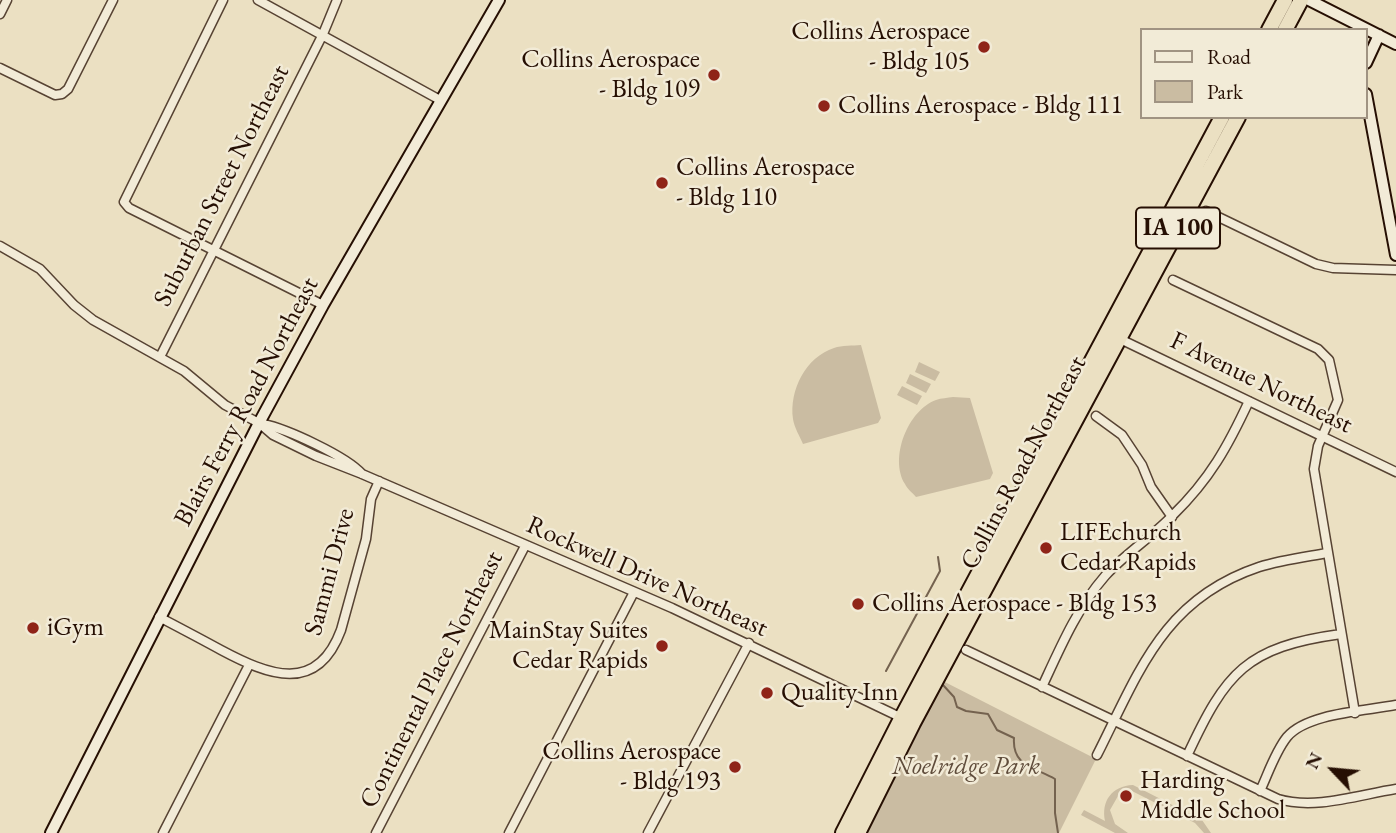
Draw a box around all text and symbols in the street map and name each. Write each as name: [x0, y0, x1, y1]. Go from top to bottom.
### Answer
place label: Collins Aerospace - Bldg 105: [791, 16, 970, 78]
legend: [1140, 28, 1368, 119]
marker: Collins Aerospace - Bldg 105: [976, 39, 992, 55]
text: Road: [1207, 43, 1251, 70]
place label: Collins Aerospace - Bldg 109: [521, 44, 700, 106]
street label: Suburban Street Northeast: [148, 60, 296, 312]
marker: Collins Aerospace - Bldg 109: [706, 67, 722, 83]
text: Park: [1207, 78, 1243, 105]
place label: Collins Aerospace - Bldg 111: [838, 90, 1123, 122]
marker: Collins Aerospace - Bldg 111: [816, 98, 832, 114]
place label: Collins Aerospace - Bldg 110: [676, 152, 855, 214]
marker: Collins Aerospace - Bldg 110: [654, 175, 670, 191]
road number: IA 100: [1136, 208, 1220, 248]
street label: Blairs Ferry Road Northeast: [168, 272, 326, 532]
street label: F Avenue Northeast: [1165, 325, 1357, 441]
street label: Collins Road Northeast: [954, 351, 1094, 575]
street label: Sammi Drive: [298, 505, 362, 639]
street label: Rockwell Drive Northeast: [522, 510, 772, 644]
place label: LIFEchurch Cedar Rapids: [1060, 517, 1196, 578]
marker: LIFEchurch Cedar Rapids: [1038, 540, 1054, 556]
street label: Continental Place Northeast: [354, 546, 510, 814]
place label: Collins Aerospace - Bldg 153: [872, 588, 1157, 620]
marker: Collins Aerospace - Bldg 153: [850, 596, 866, 612]
place label: iGym: [47, 612, 104, 644]
place label: MainStay Suites Cedar Rapids: [489, 615, 648, 676]
marker: iGym: [25, 620, 41, 636]
marker: MainStay Suites Cedar Rapids: [654, 638, 670, 654]
place label: Quality Inn: [781, 677, 899, 709]
marker: Quality Inn: [759, 685, 775, 701]
north arrow: [1298, 735, 1368, 805]
place label: Collins Aerospace - Bldg 193: [542, 736, 721, 798]
text: N: [1299, 748, 1328, 773]
park label: Noelridge Park: [892, 751, 1040, 783]
marker: Collins Aerospace - Bldg 193: [727, 759, 743, 775]
place label: Harding Middle School: [1140, 765, 1285, 826]
marker: Harding Middle School: [1118, 788, 1134, 804]

